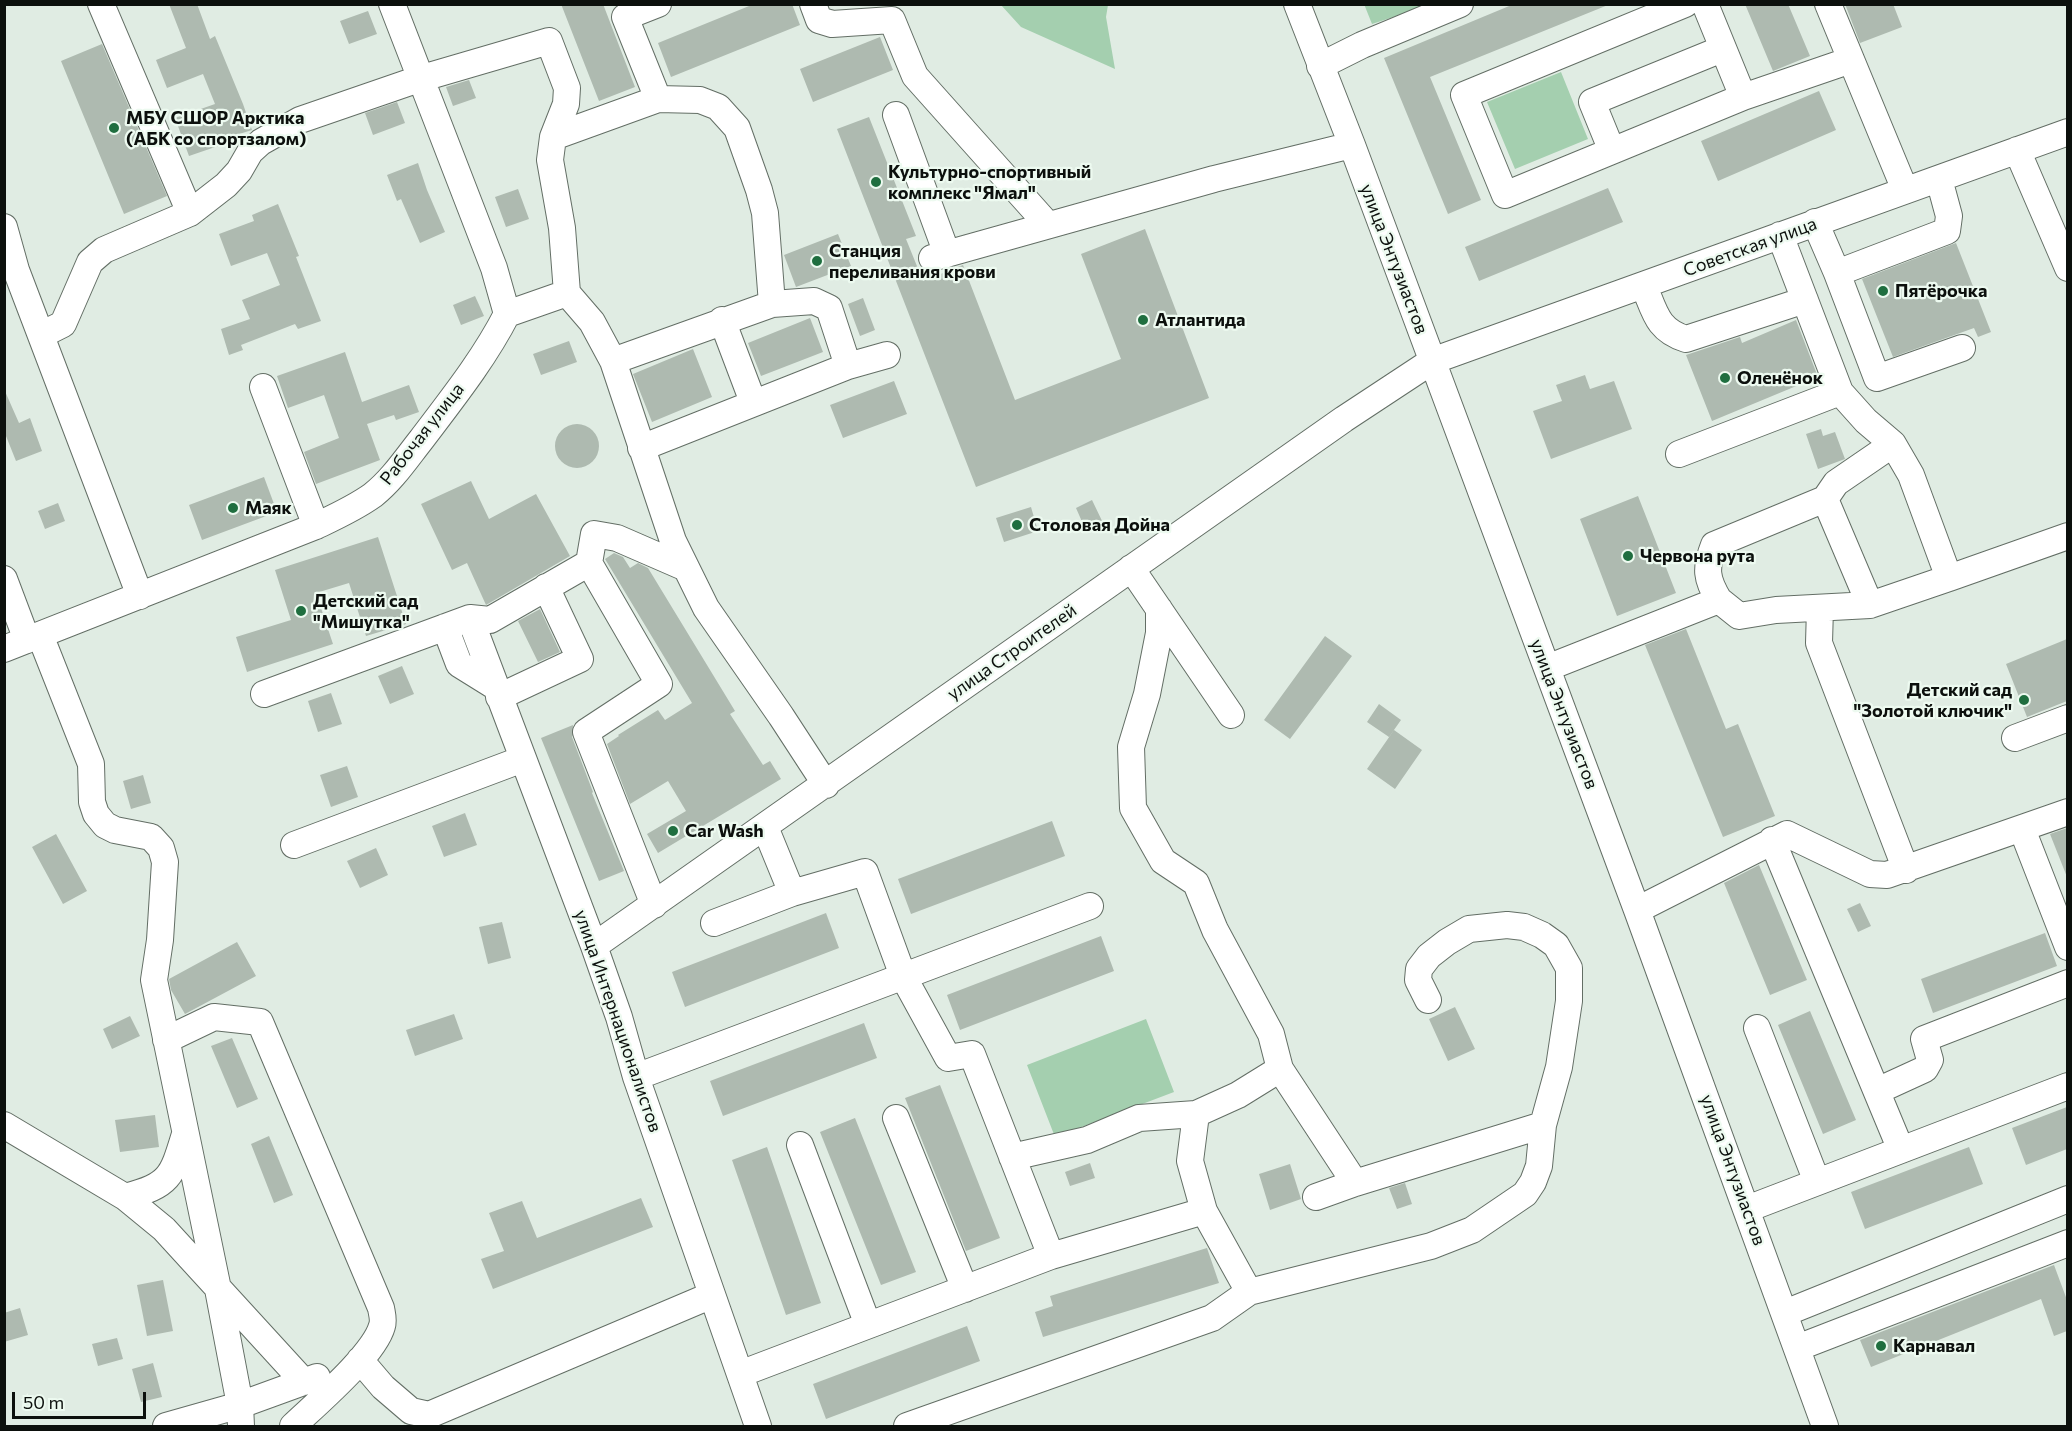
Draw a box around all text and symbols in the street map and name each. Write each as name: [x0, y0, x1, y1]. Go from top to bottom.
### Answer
place label: МБУ СШОР Арктика (АБК со спортзалом): [126, 107, 306, 150]
marker: МБУ СШОР Арктика (АБК со спортзалом): [107, 121, 121, 135]
place label: Культурно-спортивный комплекс "Ямал": [888, 161, 1091, 204]
marker: Культурно-спортивный комплекс "Ямал": [869, 175, 883, 189]
street label: улица Энтузиастов: [1355, 181, 1433, 337]
street label: Советская улица: [1680, 213, 1820, 281]
place label: Станция переливания крови: [829, 240, 996, 282]
marker: Станция переливания крови: [810, 254, 824, 268]
place label: Пятёрочка: [1895, 280, 1987, 302]
marker: Пятёрочка: [1876, 284, 1890, 298]
place label: Атлантида: [1155, 309, 1245, 331]
marker: Атлантида: [1136, 313, 1150, 327]
place label: Оленёнок: [1737, 367, 1823, 389]
marker: Оленёнок: [1718, 371, 1732, 385]
street label: Рабочая улица: [376, 379, 468, 489]
place label: Маяк: [245, 497, 292, 519]
marker: Маяк: [226, 501, 240, 515]
place label: Столовая Дойна: [1029, 514, 1170, 536]
marker: Столовая Дойна: [1010, 518, 1024, 532]
place label: Червона рута: [1640, 545, 1755, 567]
marker: Червона рута: [1621, 549, 1635, 563]
place label: Детский сад "Мишутка": [313, 590, 418, 632]
street label: улица Строителей: [943, 599, 1081, 705]
marker: Детский сад "Мишутка": [294, 604, 308, 618]
street label: улица Энтузиастов: [1525, 636, 1603, 792]
place label: Детский сад "Золотой ключик": [1853, 679, 2012, 722]
marker: Детский сад "Золотой ключик": [2017, 693, 2031, 707]
place label: Car Wash: [685, 820, 764, 842]
marker: Car Wash: [666, 824, 680, 838]
street label: улица Интернационалистов: [570, 907, 666, 1135]
street label: улица Энтузиастов: [1696, 1092, 1770, 1248]
place label: Карнавал: [1893, 1335, 1975, 1357]
marker: Карнавал: [1874, 1339, 1888, 1353]
scale bar: [15, 1380, 148, 1418]
text: 50 m: [23, 1391, 64, 1413]

